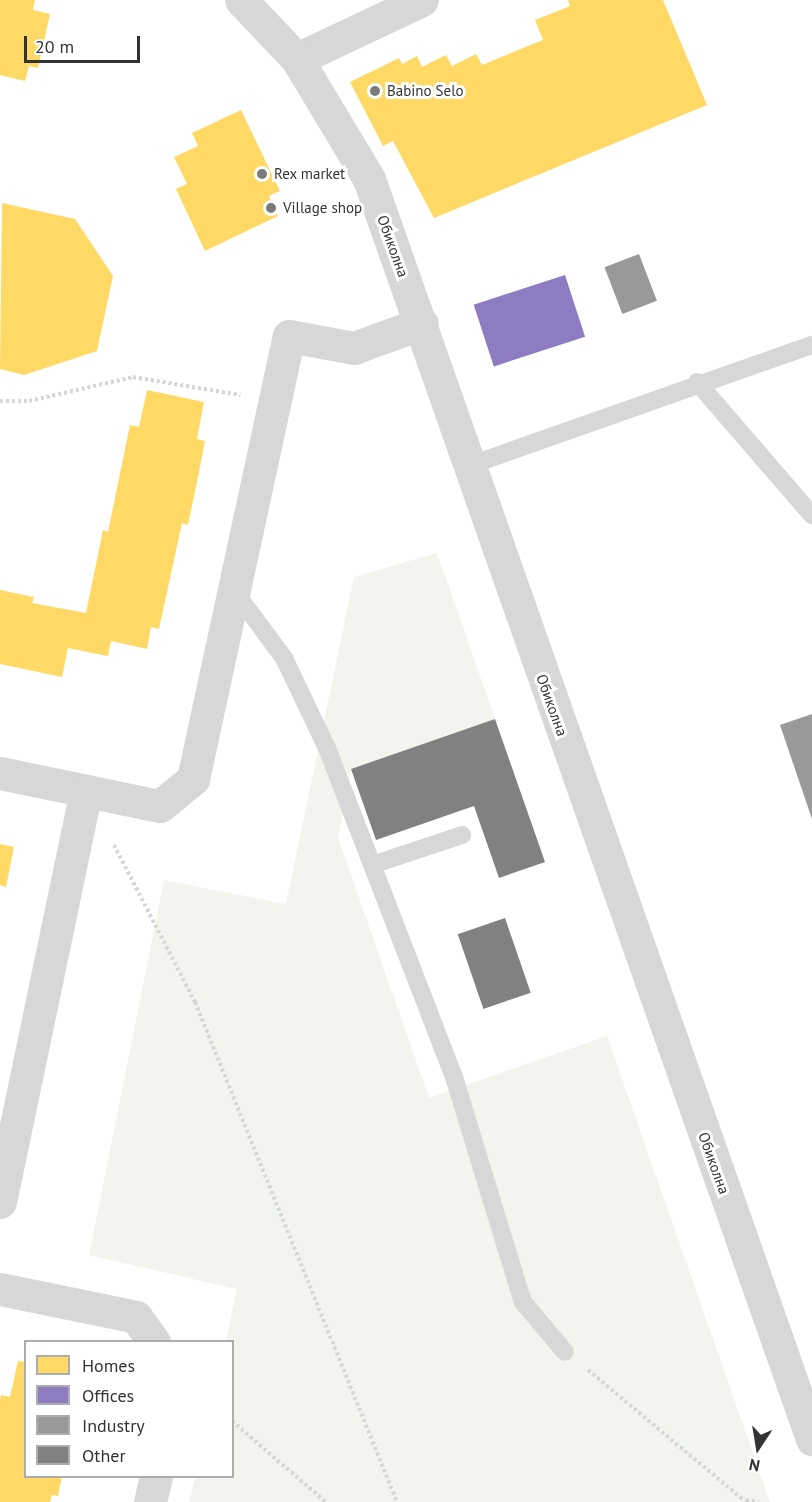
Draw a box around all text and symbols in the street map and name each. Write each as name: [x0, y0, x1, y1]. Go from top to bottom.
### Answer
scale bar: [27, 24, 142, 62]
text: 20 m: [35, 35, 74, 58]
place label: Babino Selo: [387, 82, 464, 100]
marker: Babino Selo: [368, 84, 382, 98]
place label: Rex market: [274, 165, 346, 183]
marker: Rex market: [255, 167, 269, 181]
place label: Village shop: [283, 199, 362, 217]
marker: Village shop: [264, 201, 278, 215]
street label: Обиколна: [374, 213, 412, 279]
street label: Обиколна: [533, 672, 571, 738]
street label: Обиколна: [695, 1130, 733, 1196]
legend: [24, 1340, 234, 1478]
text: Homes: [82, 1354, 135, 1377]
text: Offices: [82, 1384, 134, 1407]
text: Industry: [82, 1414, 145, 1437]
north arrow: [728, 1418, 788, 1478]
text: Other: [82, 1444, 126, 1467]
text: N: [747, 1455, 761, 1476]

